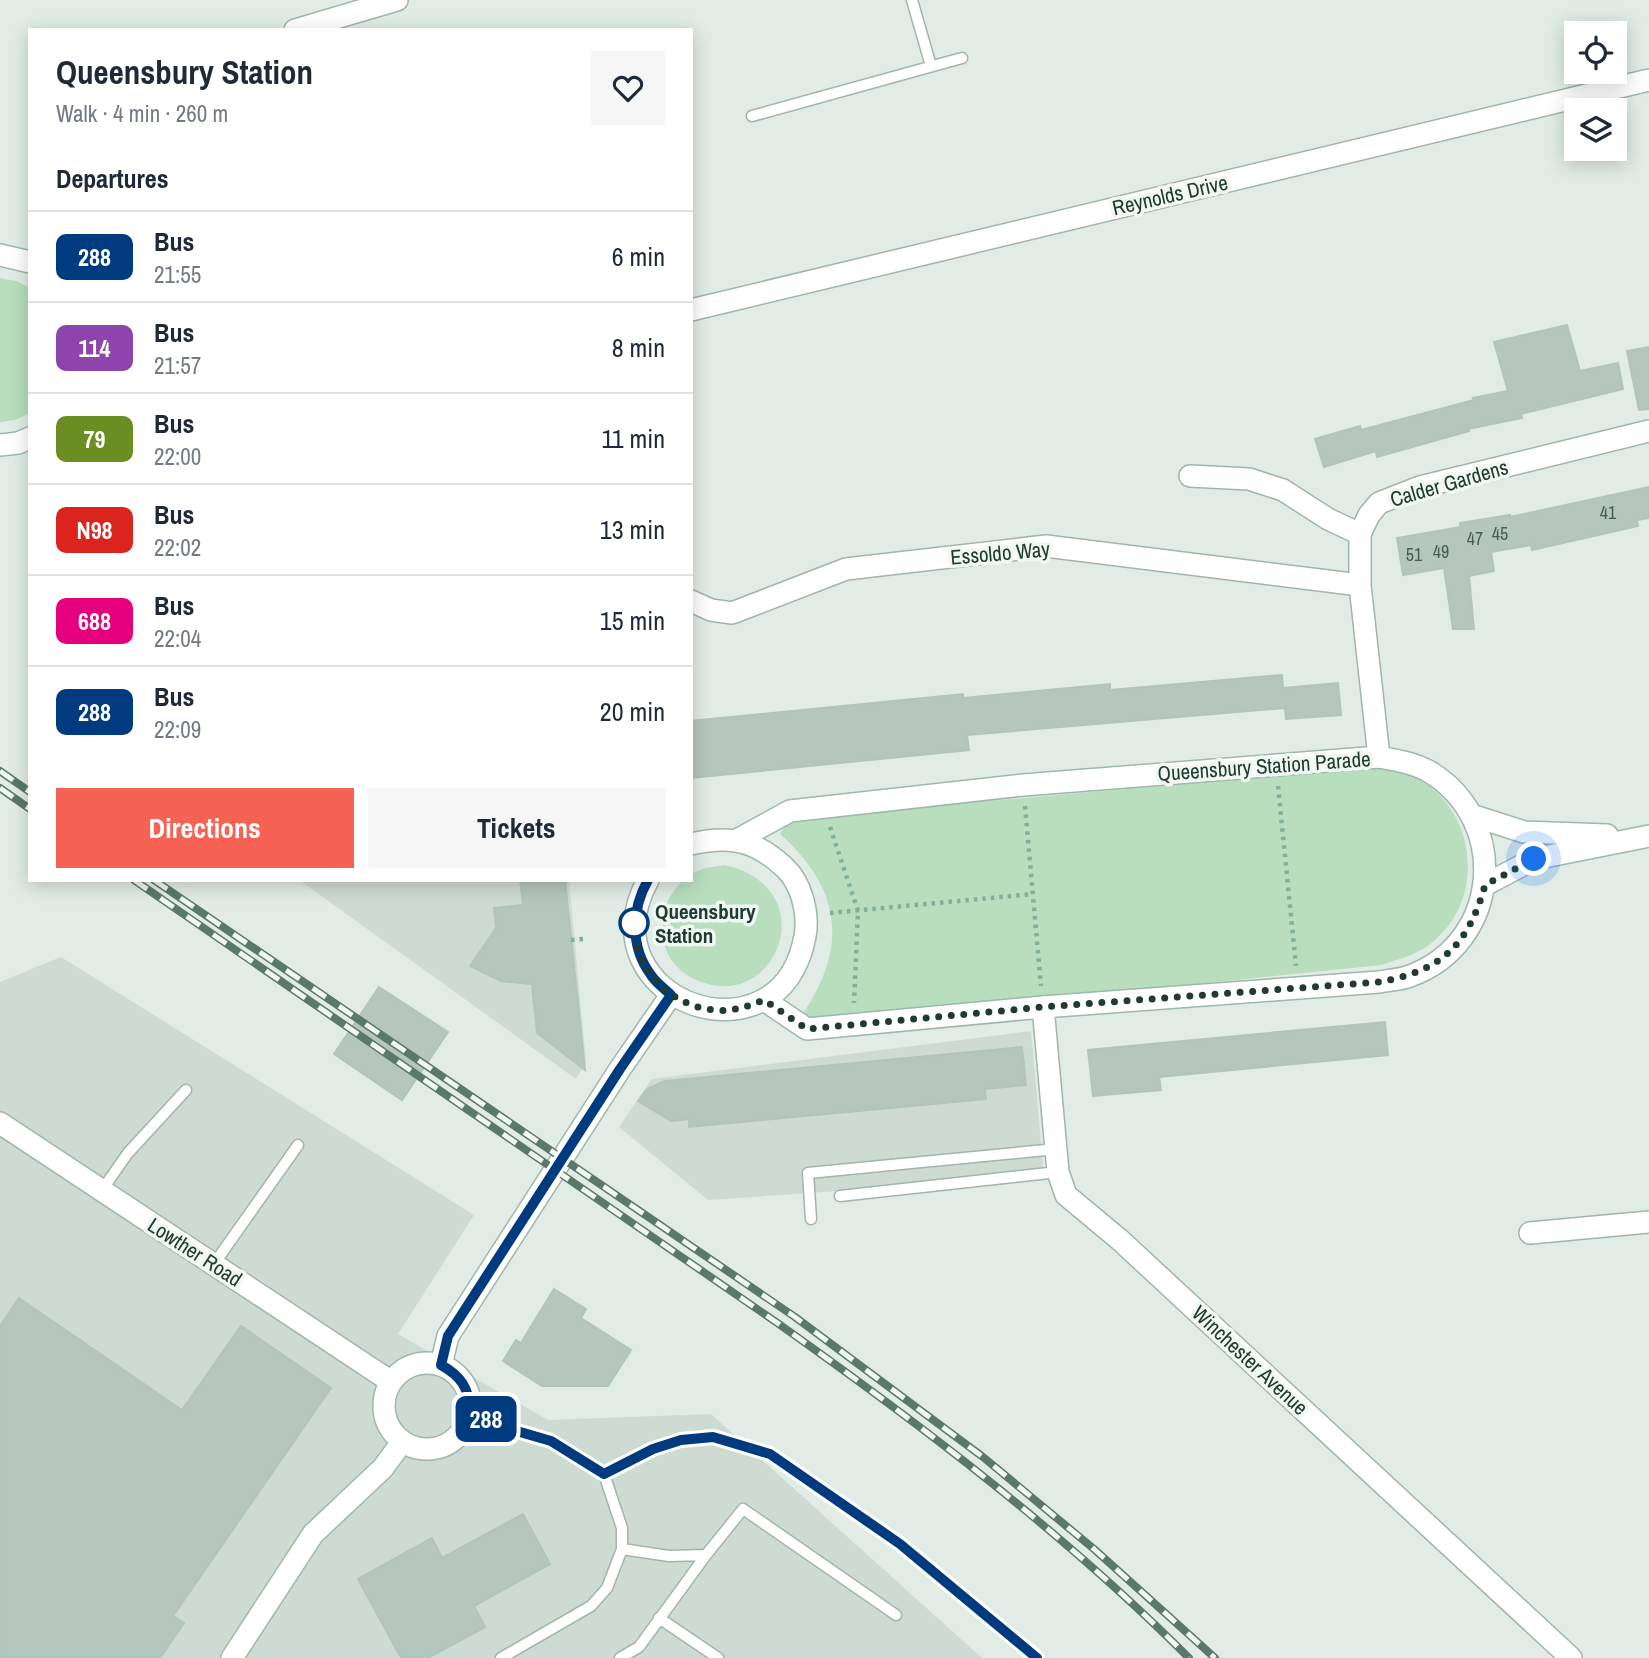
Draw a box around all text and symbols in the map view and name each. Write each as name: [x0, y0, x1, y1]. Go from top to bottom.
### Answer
map controls: [1564, 21, 1627, 161]
button: locate: [1564, 21, 1627, 84]
text: Queensbury Station: [56, 50, 313, 94]
button: heart: [591, 51, 665, 125]
text: Walk · 4 min · 260 m: [56, 98, 228, 129]
button: layers: [1564, 98, 1627, 161]
text: Departures: [56, 161, 169, 196]
street label: Reynolds Drive: [1109, 168, 1231, 222]
text: Bus: [154, 224, 194, 259]
text: 6 min: [612, 239, 665, 274]
text: 288: [78, 241, 111, 273]
text: 21:55: [154, 259, 201, 290]
text: Bus: [154, 315, 194, 350]
text: 8 min: [612, 330, 665, 365]
text: 114: [79, 332, 110, 364]
text: 21:57: [154, 350, 201, 381]
text: Bus: [154, 406, 194, 441]
text: 11 min: [601, 421, 665, 456]
text: 79: [84, 423, 105, 455]
text: 22:00: [154, 441, 201, 472]
street label: Calder Gardens: [1387, 452, 1511, 514]
text: Bus: [154, 497, 194, 532]
house number: 41: [1600, 500, 1617, 525]
text: 13 min: [600, 512, 665, 547]
text: N98: [76, 514, 113, 546]
house number: 45: [1492, 521, 1508, 546]
house number: 47: [1467, 526, 1483, 551]
text: 22:02: [154, 532, 201, 563]
street label: Essoldo Way: [949, 534, 1051, 572]
house number: 49: [1433, 539, 1449, 564]
house number: 51: [1406, 542, 1423, 567]
text: Bus: [154, 588, 194, 623]
text: 15 min: [600, 603, 665, 638]
text: 688: [78, 605, 111, 637]
text: 22:04: [154, 623, 201, 654]
text: Bus: [154, 679, 194, 714]
text: 20 min: [600, 694, 665, 729]
text: 288: [78, 696, 111, 728]
text: 22:09: [154, 714, 201, 745]
street label: Queensbury Station Parade: [1156, 744, 1372, 788]
button: Directions: [56, 788, 354, 868]
button: Tickets: [368, 788, 665, 868]
your location: [1516, 841, 1551, 876]
place label: Queensbury Station: [655, 897, 756, 950]
marker: Queensbury Station: [619, 908, 649, 938]
street label: Lowther Road: [142, 1211, 248, 1293]
street label: Winchester Avenue: [1186, 1299, 1314, 1421]
line badge: 288: [446, 1396, 526, 1442]
text: 288: [470, 1403, 502, 1435]

